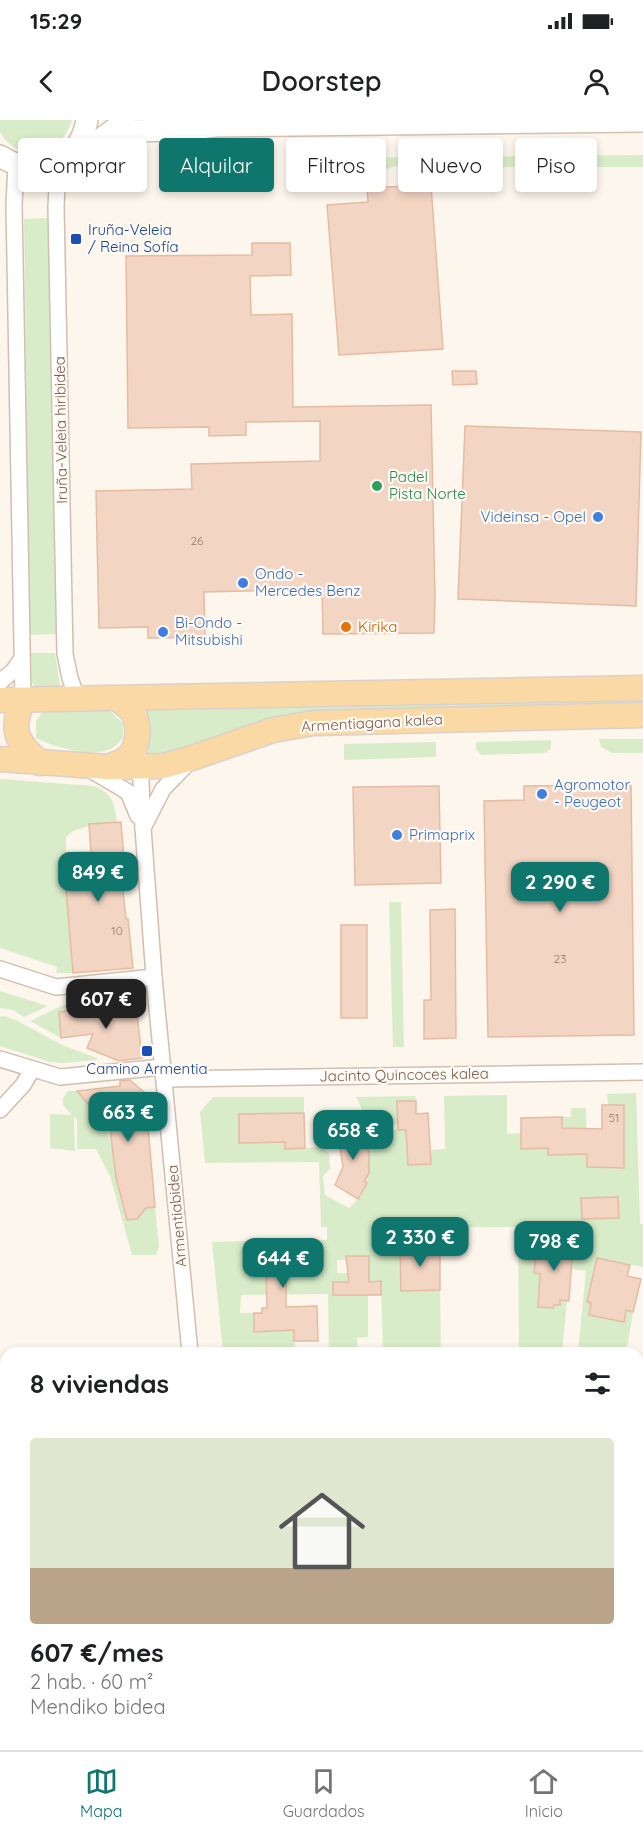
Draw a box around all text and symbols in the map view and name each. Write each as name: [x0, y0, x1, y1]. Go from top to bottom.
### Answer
text: 15:29: [30, 7, 82, 35]
text: Doorstep: [262, 64, 381, 98]
icon: back: [30, 65, 63, 98]
icon: person: [580, 65, 613, 98]
chip: Comprar: [18, 138, 147, 192]
chip: Alquilar: [159, 138, 274, 192]
chip: Filtros: [286, 138, 386, 192]
chip: Nuevo: [398, 138, 503, 192]
chip: Piso: [515, 138, 597, 192]
place label: Iruña-Veleia / Reina Sofía: [88, 220, 179, 256]
marker: Iruña-Veleia / Reina Sofía: [69, 232, 83, 246]
street label: Iruña-Veleia hiribidea: [50, 356, 71, 504]
place label: Padel Pista Norte: [389, 467, 466, 503]
marker: Padel Pista Norte: [370, 479, 384, 493]
place label: Videinsa - Opel: [481, 507, 586, 526]
marker: Videinsa - Opel: [591, 510, 605, 524]
house number: 26: [190, 533, 204, 548]
place label: Ondo - Mercedes Benz: [255, 564, 360, 600]
marker: Ondo - Mercedes Benz: [236, 576, 250, 590]
place label: Bi-Ondo - Mitsubishi: [175, 613, 243, 649]
place label: Kirika: [358, 617, 397, 636]
marker: Kirika: [339, 620, 353, 634]
marker: Bi-Ondo - Mitsubishi: [156, 625, 170, 639]
street label: Armentiagana kalea: [301, 709, 443, 736]
place label: Agromotor - Peugeot: [554, 775, 630, 811]
marker: Agromotor - Peugeot: [535, 787, 549, 801]
place label: Primaprix: [409, 825, 475, 844]
marker: Primaprix: [390, 828, 404, 842]
pin: 849 €: [56, 852, 140, 903]
text: 849 €: [72, 859, 124, 884]
pin: 2 290 €: [505, 862, 615, 913]
text: 2 290 €: [525, 869, 595, 894]
house number: 10: [111, 923, 123, 938]
house number: 23: [554, 951, 566, 966]
pin: 607 €: [64, 979, 148, 1030]
text: 607 €: [80, 986, 132, 1011]
marker: Camino Armentia: [140, 1044, 154, 1058]
place label: Camino Armentia: [86, 1059, 208, 1078]
street label: Jacinto Quincoces kalea: [319, 1064, 489, 1085]
pin: 663 €: [86, 1092, 170, 1143]
text: 663 €: [103, 1099, 154, 1124]
pin: 658 €: [311, 1110, 395, 1161]
house number: 51: [609, 1110, 619, 1125]
text: 658 €: [327, 1117, 379, 1142]
street label: Armentiabidea: [163, 1164, 190, 1268]
pin: 2 330 €: [365, 1217, 475, 1268]
pin: 798 €: [512, 1221, 596, 1272]
text: 2 330 €: [386, 1224, 454, 1249]
text: 798 €: [528, 1228, 580, 1253]
pin: 644 €: [241, 1238, 325, 1289]
text: 644 €: [257, 1245, 309, 1270]
text: 8 viviendas: [30, 1367, 169, 1400]
icon: filters: [581, 1367, 614, 1400]
icon: home: [268, 1477, 376, 1585]
text: 607 €/mes: [30, 1636, 164, 1669]
text: 2 hab. · 60 m²: [30, 1669, 153, 1694]
text: Mendiko bidea: [30, 1694, 166, 1719]
tab: Mapa: [80, 1765, 122, 1821]
tab: Guardados: [283, 1765, 365, 1821]
tab: Inicio: [525, 1765, 563, 1821]

